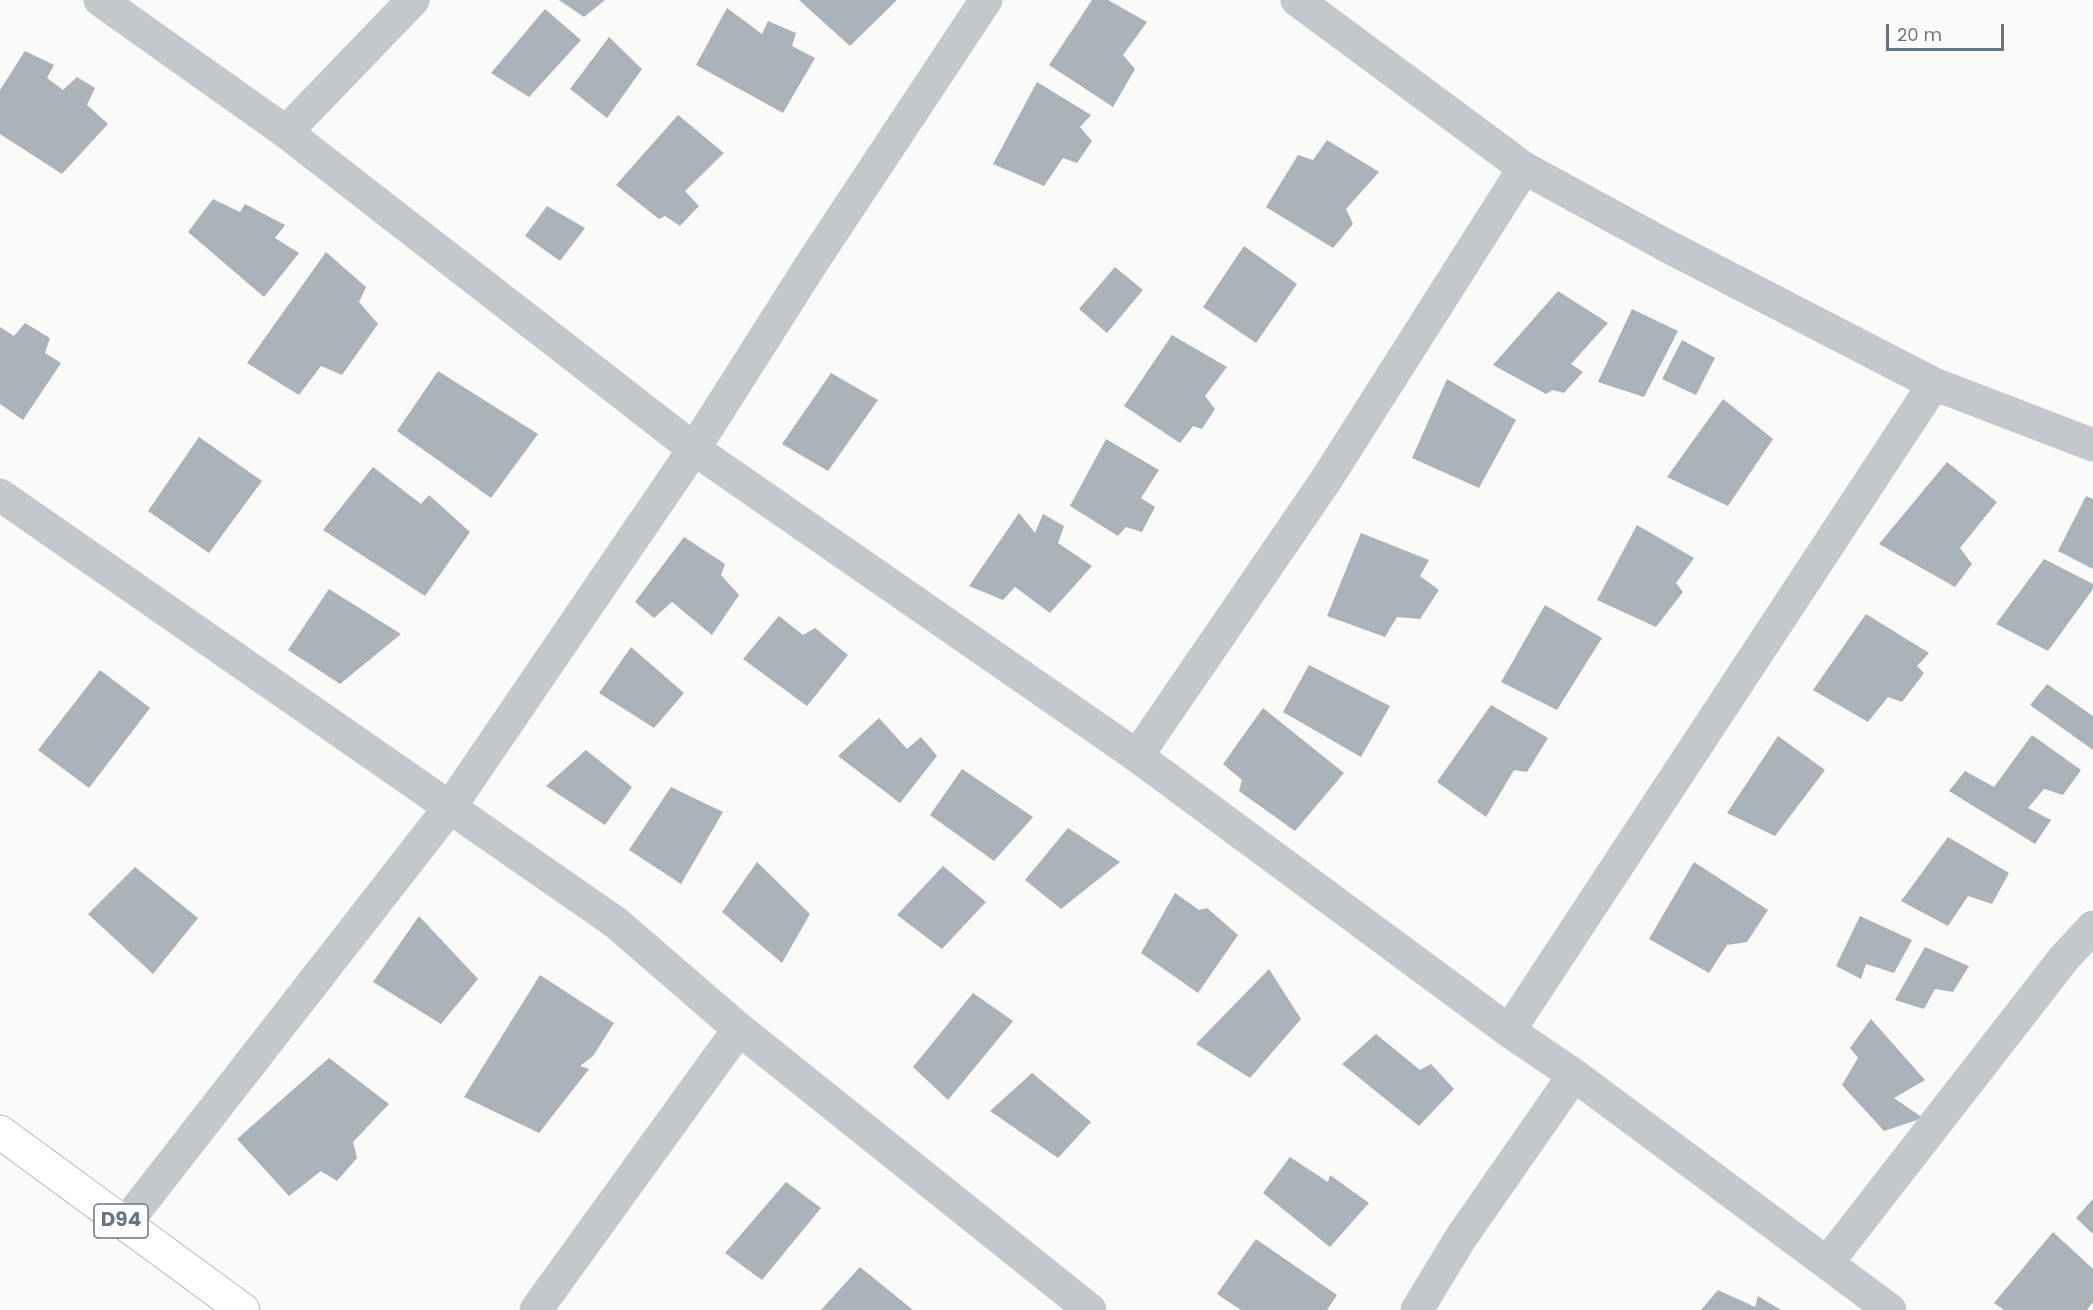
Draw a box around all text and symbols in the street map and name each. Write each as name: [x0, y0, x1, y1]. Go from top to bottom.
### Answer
scale bar: [1889, 12, 2008, 50]
text: 20 m: [1897, 22, 1942, 47]
road number: D94: [94, 1204, 148, 1238]

